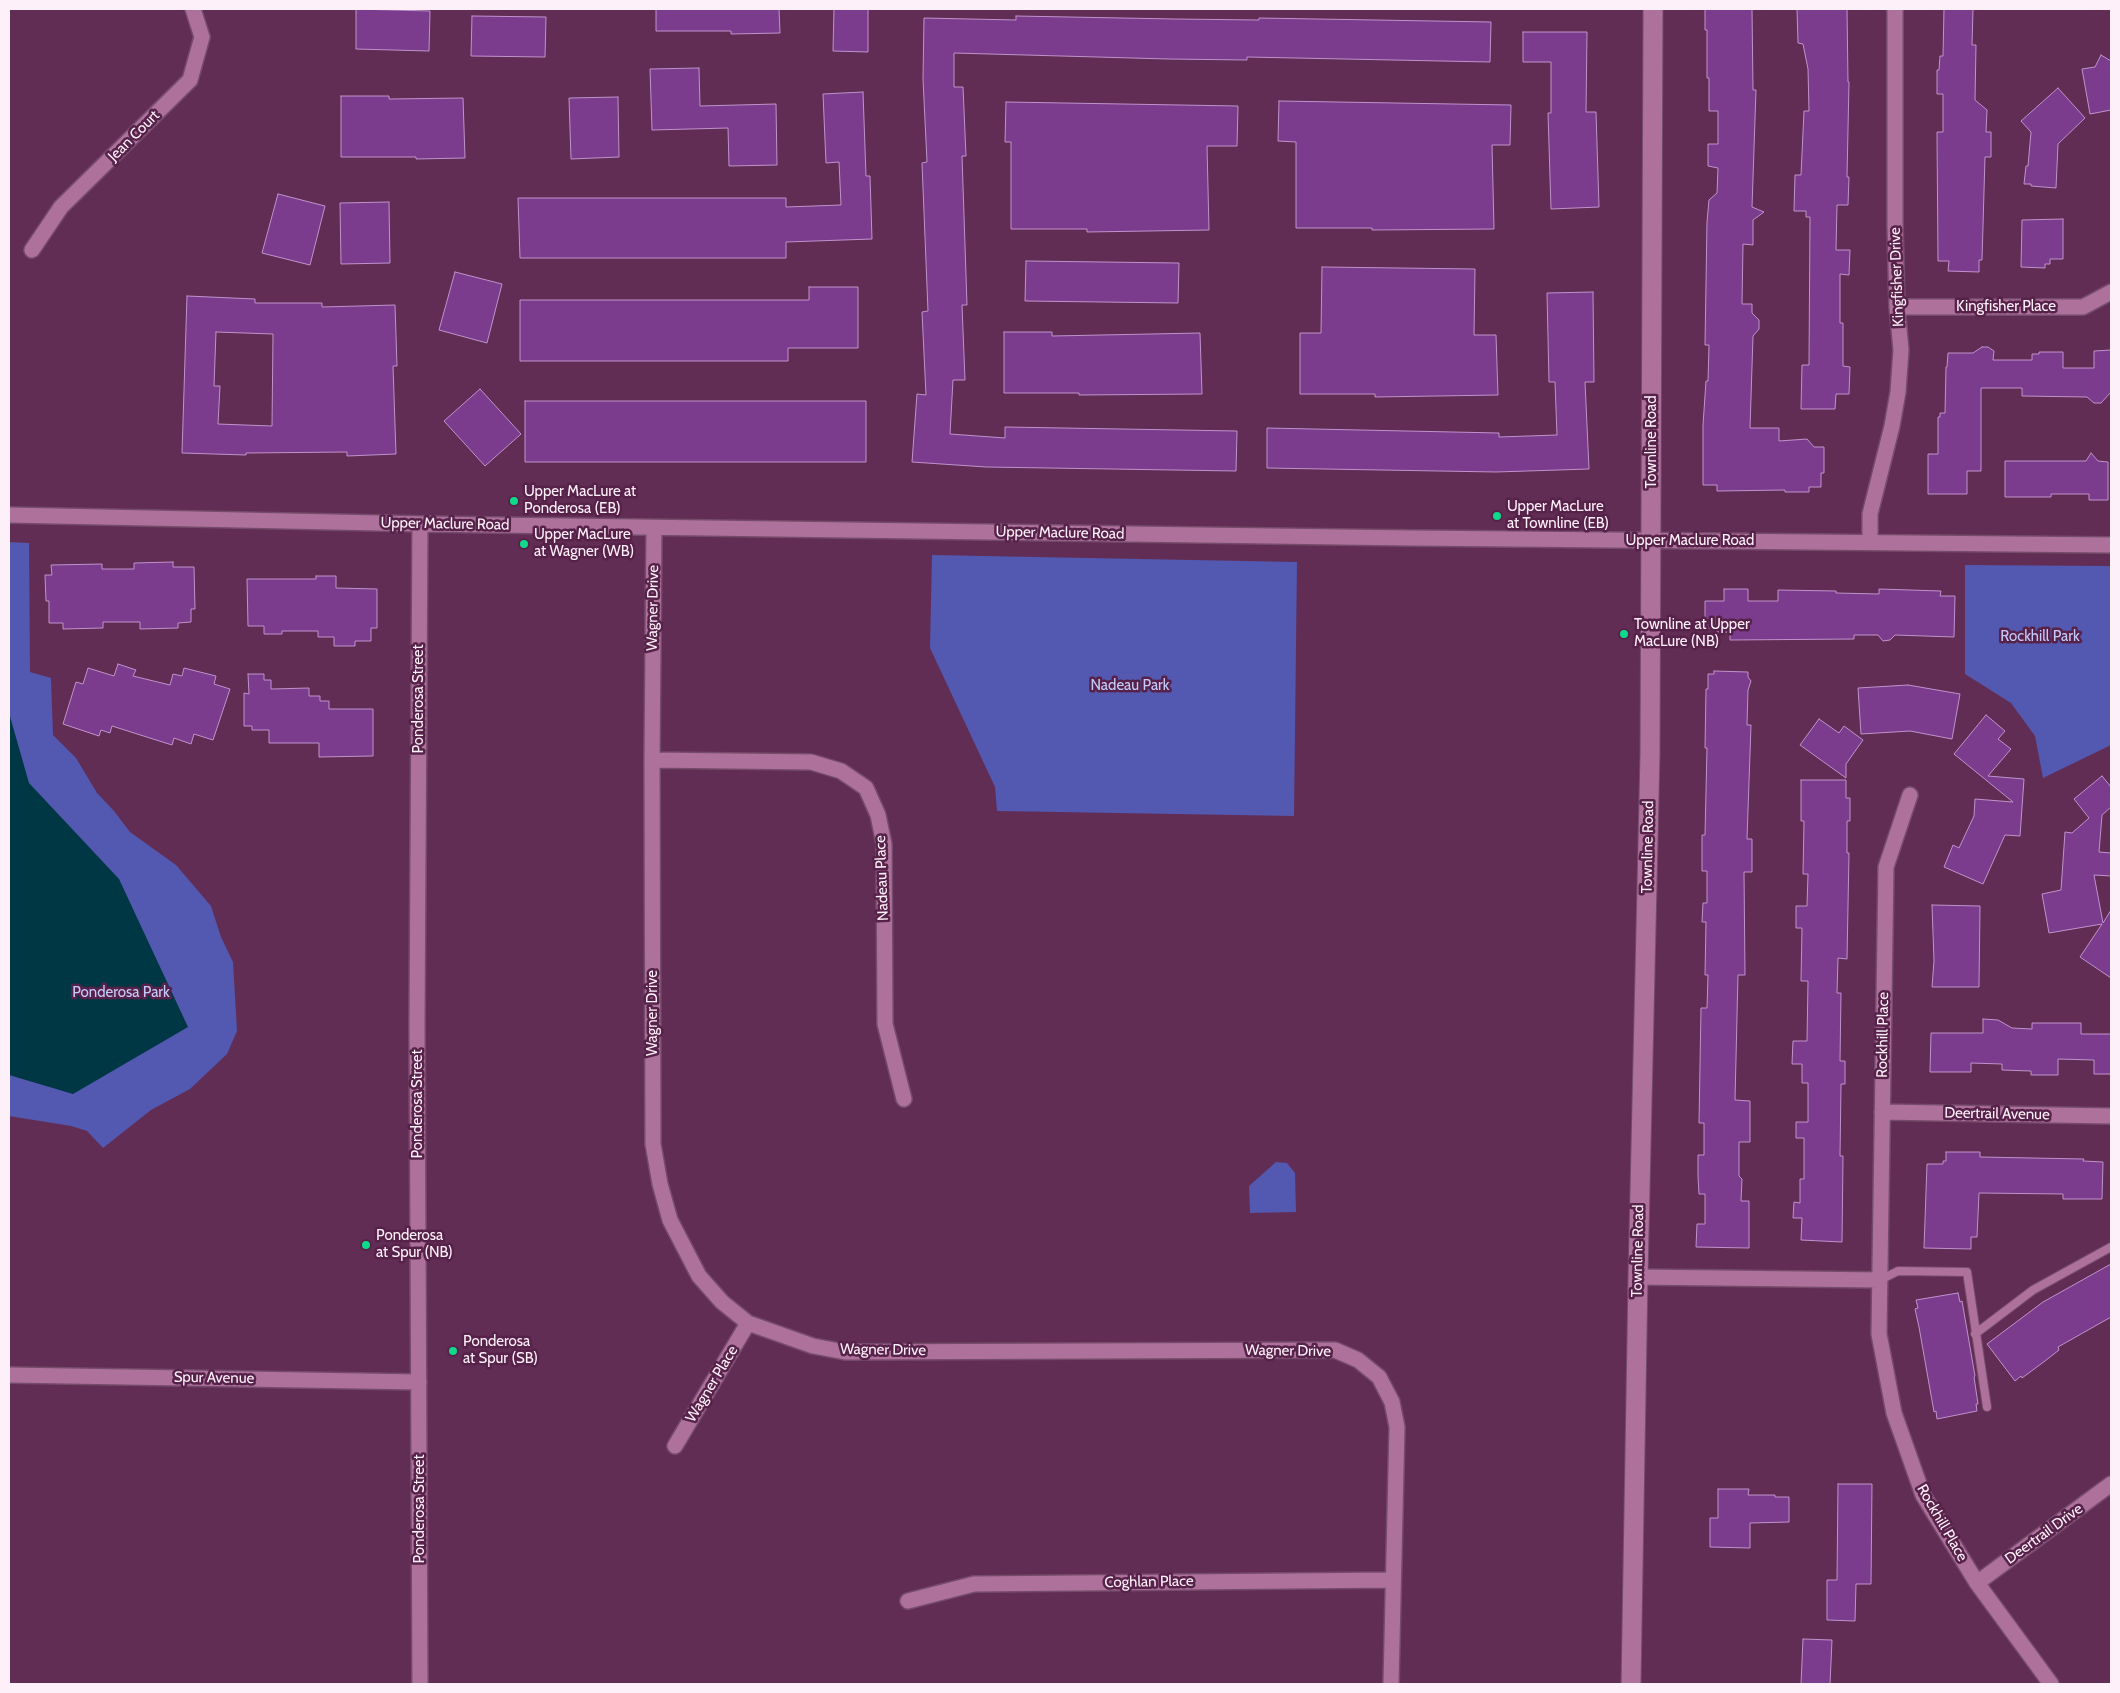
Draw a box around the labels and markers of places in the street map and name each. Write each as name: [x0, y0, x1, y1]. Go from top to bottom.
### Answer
place label: Upper MacLure at Ponderosa (EB): [524, 483, 636, 518]
marker: Upper MacLure at Ponderosa (EB): [508, 495, 520, 507]
place label: Upper MacLure at Townline (EB): [1507, 498, 1609, 533]
marker: Upper MacLure at Townline (EB): [1491, 510, 1503, 522]
place label: Upper MacLure at Wagner (WB): [534, 526, 634, 561]
marker: Upper MacLure at Wagner (WB): [518, 538, 530, 550]
place label: Townline at Upper MacLure (NB): [1634, 616, 1750, 651]
marker: Townline at Upper MacLure (NB): [1618, 628, 1630, 640]
place label: Ponderosa at Spur (NB): [376, 1227, 453, 1262]
marker: Ponderosa at Spur (NB): [360, 1239, 372, 1251]
place label: Ponderosa at Spur (SB): [463, 1333, 538, 1368]
marker: Ponderosa at Spur (SB): [447, 1345, 459, 1357]

